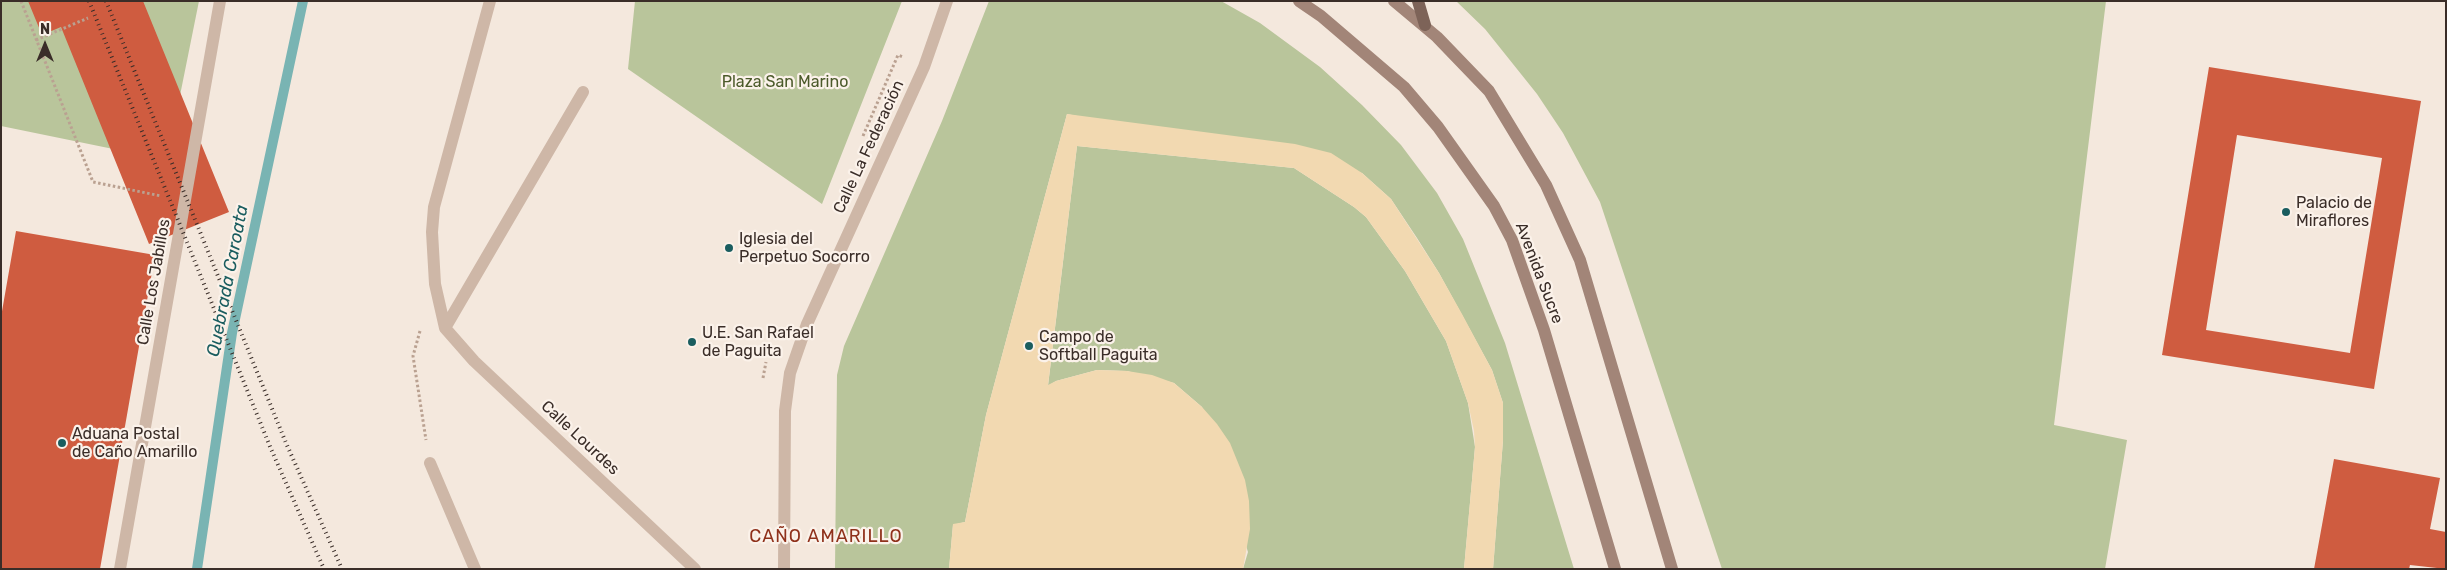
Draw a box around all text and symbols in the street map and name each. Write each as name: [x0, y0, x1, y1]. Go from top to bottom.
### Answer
north arrow: [20, 20, 70, 70]
text: N: [40, 21, 50, 38]
park label: Plaza San Marino: [722, 72, 848, 92]
street label: Calle La Federación: [830, 77, 908, 217]
place label: Palacio de Miraflores: [2296, 193, 2372, 231]
water label: Quebrada Caroata: [203, 203, 253, 359]
marker: Palacio de Miraflores: [2280, 206, 2292, 218]
street label: Calle Los Jabillos: [133, 217, 175, 347]
street label: Avenida Sucre: [1511, 220, 1567, 326]
place label: Iglesia del Perpetuo Socorro: [739, 229, 870, 267]
marker: Iglesia del Perpetuo Socorro: [723, 242, 735, 254]
place label: U.E. San Rafael de Paguita: [702, 323, 814, 361]
place label: Campo de Softball Paguita: [1039, 327, 1158, 365]
marker: U.E. San Rafael de Paguita: [686, 336, 698, 348]
marker: Campo de Softball Paguita: [1023, 340, 1035, 352]
street label: Calle Lourdes: [537, 397, 623, 479]
place label: Aduana Postal de Caño Amarillo: [72, 424, 197, 462]
marker: Aduana Postal de Caño Amarillo: [56, 437, 68, 449]
district label: CAÑO AMARILLO: [748, 526, 904, 548]

